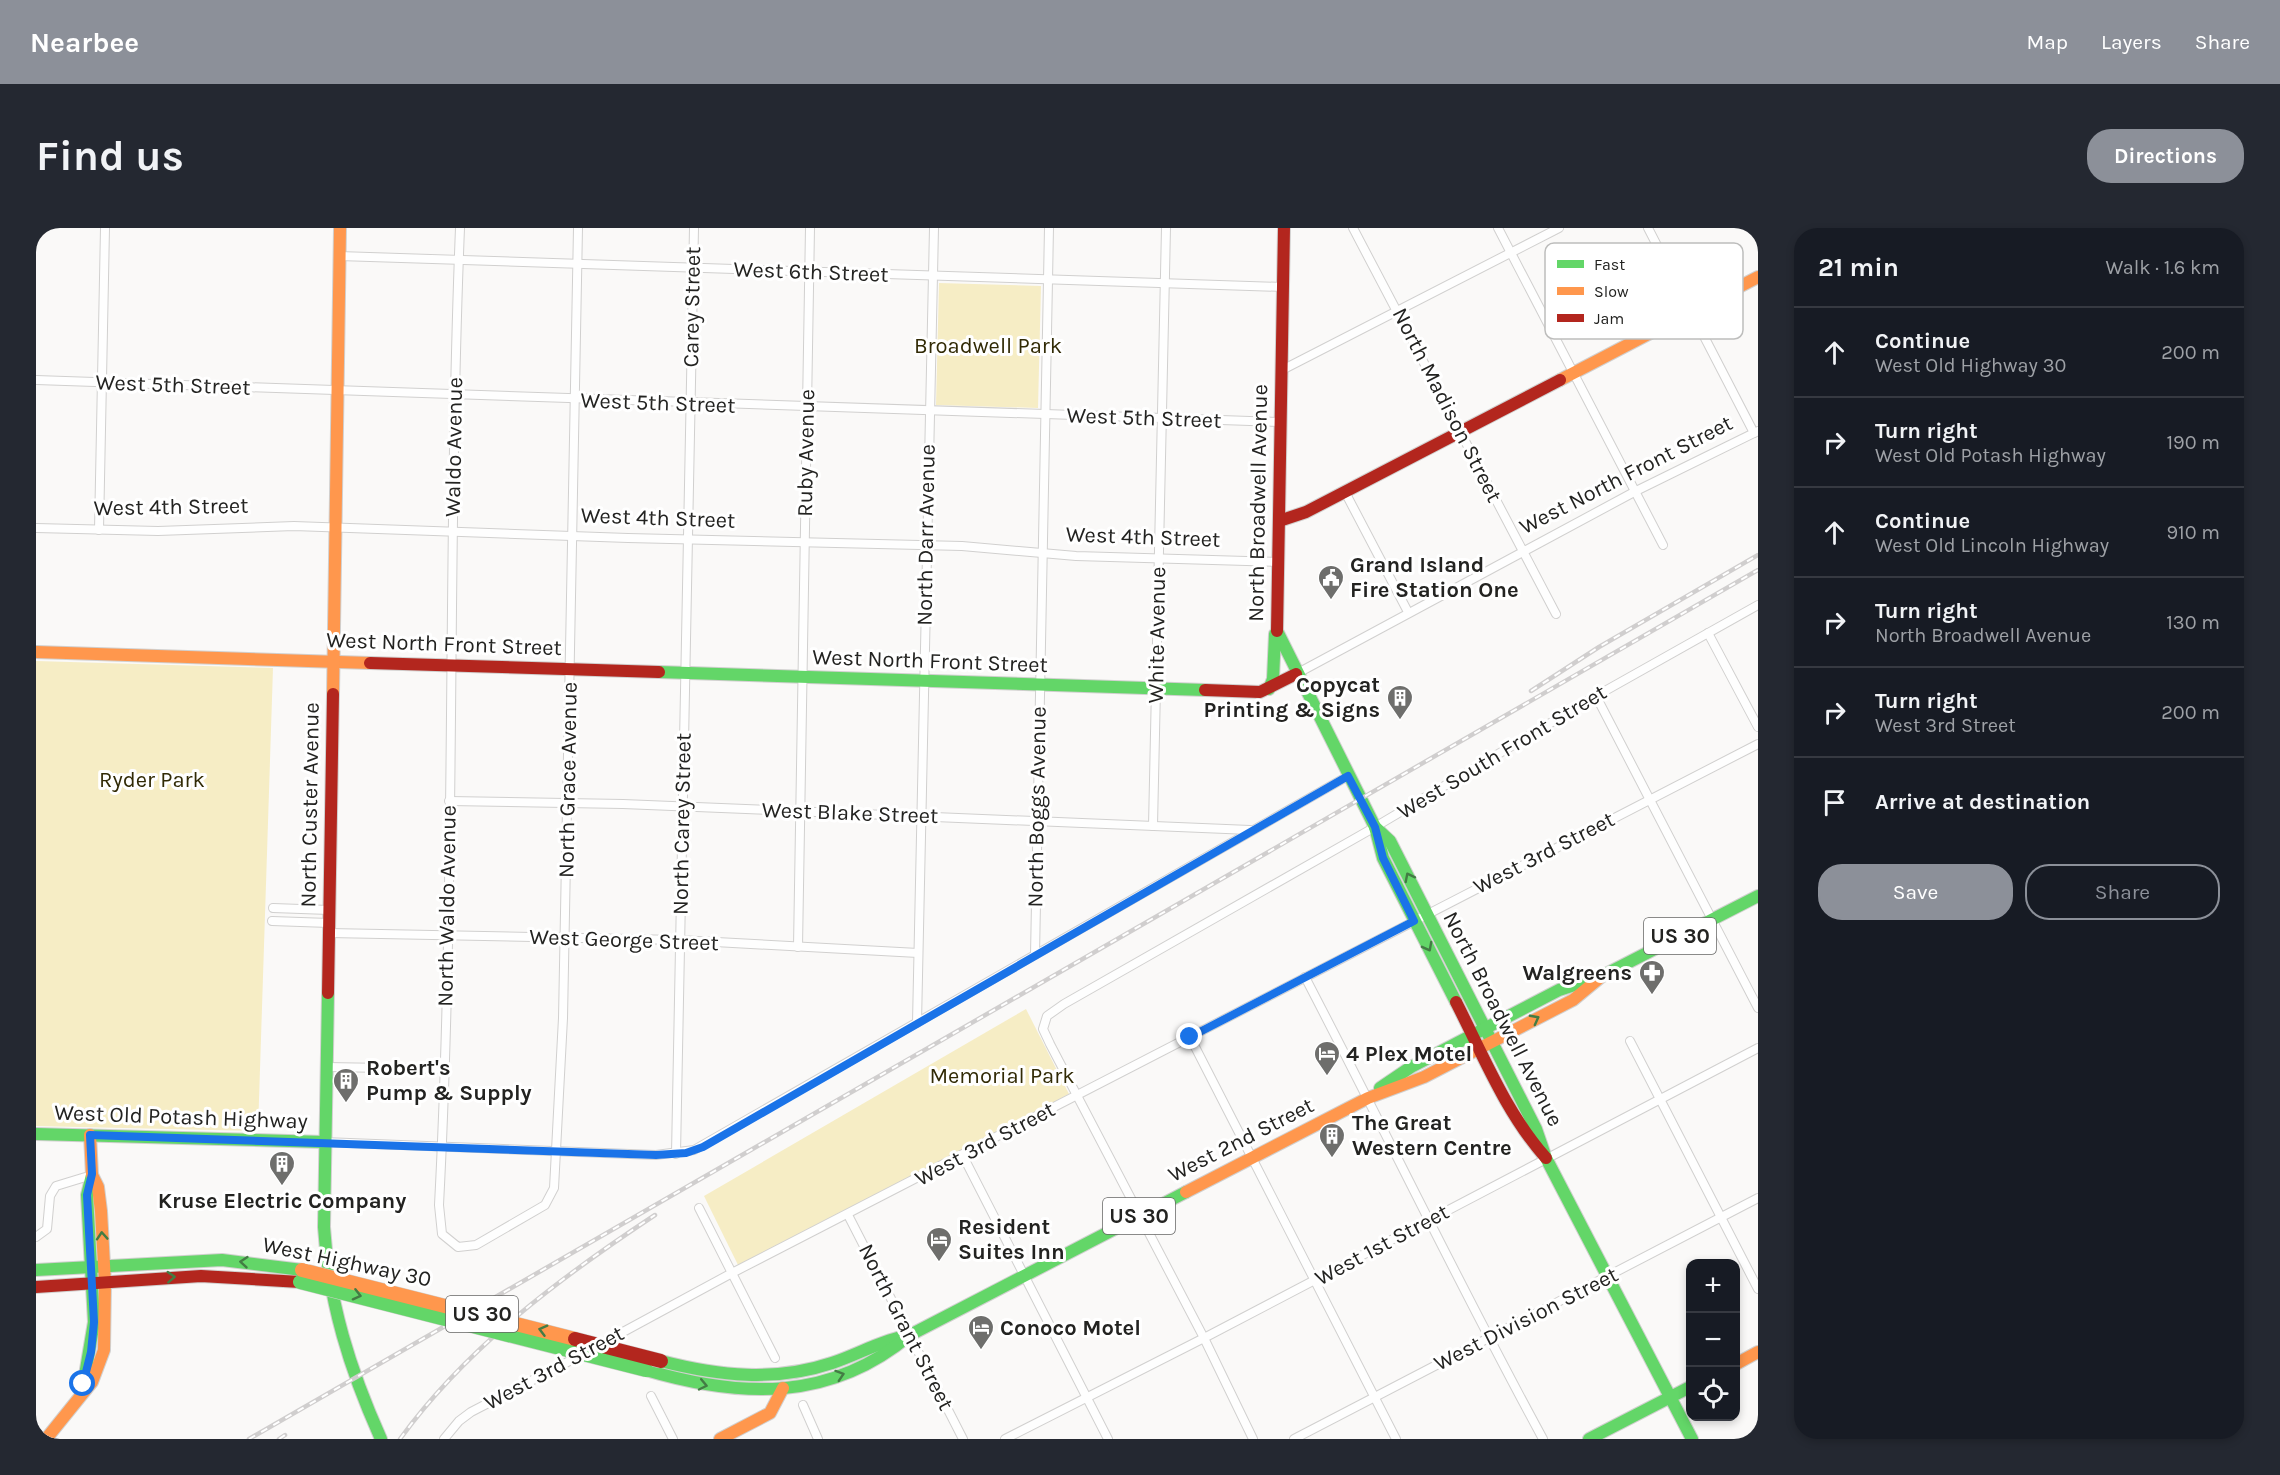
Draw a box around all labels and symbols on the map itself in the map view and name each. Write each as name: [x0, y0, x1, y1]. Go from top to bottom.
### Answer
legend: [1545, 243, 1743, 339]
street label: Carey Street: [678, 246, 706, 368]
text: Fast: [1594, 255, 1625, 274]
street label: West 6th Street: [733, 256, 889, 288]
text: Slow: [1594, 282, 1629, 301]
street label: North Madison Street: [1387, 303, 1507, 507]
text: Jam: [1594, 309, 1624, 328]
park label: Broadwell Park: [914, 333, 1062, 359]
street label: West 5th Street: [95, 369, 251, 401]
street label: Waldo Avenue: [440, 377, 468, 517]
street label: North Broadwell Avenue: [1243, 384, 1273, 622]
street label: West 5th Street: [580, 387, 736, 419]
street label: Ruby Avenue: [792, 389, 820, 517]
street label: West 5th Street: [1066, 402, 1222, 434]
street label: West North Front Street: [1515, 410, 1737, 540]
street label: North Darr Avenue: [911, 444, 941, 626]
street label: West 4th Street: [93, 493, 249, 521]
street label: West 4th Street: [580, 502, 736, 534]
street label: West 4th Street: [1065, 521, 1221, 553]
place label: Grand Island Fire Station One: [1350, 552, 1519, 603]
public building icon: Grand Island Fire Station One: [1316, 563, 1346, 601]
street label: White Avenue: [1143, 566, 1171, 704]
street label: West North Front Street: [326, 627, 562, 661]
street label: West North Front Street: [812, 644, 1048, 678]
place label: Copycat Printing & Signs: [1204, 672, 1380, 723]
street label: West South Front Street: [1393, 679, 1611, 825]
street label: North Grace Avenue: [553, 682, 583, 878]
building icon: Copycat Printing & Signs: [1385, 683, 1415, 721]
street label: North Custer Avenue: [295, 702, 325, 908]
street label: North Boggs Avenue: [1022, 706, 1052, 908]
street label: North Carey Street: [667, 733, 697, 915]
park label: Ryder Park: [99, 767, 205, 793]
street label: West Blake Street: [761, 797, 939, 829]
street label: North Waldo Avenue: [432, 805, 462, 1007]
street label: West 3rd Street: [1469, 806, 1619, 900]
one-way arrow: [1404, 873, 1416, 884]
street label: North Broadwell Avenue: [1437, 907, 1569, 1131]
road number: US 30: [1644, 918, 1716, 954]
street label: West George Street: [529, 924, 719, 956]
one-way arrow: [1421, 941, 1432, 952]
pharmacy icon: Walgreens: [1637, 958, 1667, 996]
place label: Walgreens: [1522, 960, 1632, 986]
one-way arrow: [1529, 1015, 1540, 1027]
route end: [1176, 1023, 1202, 1049]
hotel icon: 4 Plex Motel: [1312, 1039, 1342, 1077]
place label: 4 Plex Motel: [1346, 1041, 1472, 1067]
place label: Robert's Pump & Supply: [366, 1055, 532, 1106]
park label: Memorial Park: [929, 1063, 1075, 1089]
building icon: Robert's Pump & Supply: [331, 1066, 361, 1104]
street label: West 2nd Street: [1164, 1092, 1318, 1188]
street label: West 3rd Street: [911, 1096, 1059, 1192]
street label: West Old Potash Highway: [54, 1100, 308, 1134]
place label: The Great Western Centre: [1352, 1110, 1512, 1161]
building icon: The Great Western Centre: [1317, 1121, 1347, 1159]
building icon: Kruse Electric Company: [267, 1149, 297, 1187]
place label: Kruse Electric Company: [158, 1188, 406, 1214]
road number: US 30: [1103, 1198, 1175, 1234]
street label: West 1st Street: [1311, 1199, 1453, 1291]
place label: Resident Suites Inn: [958, 1214, 1065, 1265]
hotel icon: Resident Suites Inn: [924, 1225, 954, 1263]
street label: West Highway 30: [260, 1231, 434, 1293]
one-way arrow: [96, 1232, 109, 1241]
street label: North Grant Street: [853, 1239, 959, 1415]
one-way arrow: [239, 1256, 249, 1269]
street label: West Division Street: [1430, 1261, 1622, 1377]
one-way arrow: [167, 1271, 176, 1284]
one-way arrow: [351, 1287, 361, 1300]
road number: US 30: [446, 1296, 518, 1332]
hotel icon: Conoco Motel: [966, 1313, 996, 1351]
place label: Conoco Motel: [1000, 1315, 1141, 1341]
street label: West 3rd Street: [480, 1320, 628, 1416]
one-way arrow: [538, 1325, 548, 1338]
route start: [69, 1370, 95, 1396]
one-way arrow: [834, 1370, 845, 1382]
one-way arrow: [698, 1377, 708, 1390]

